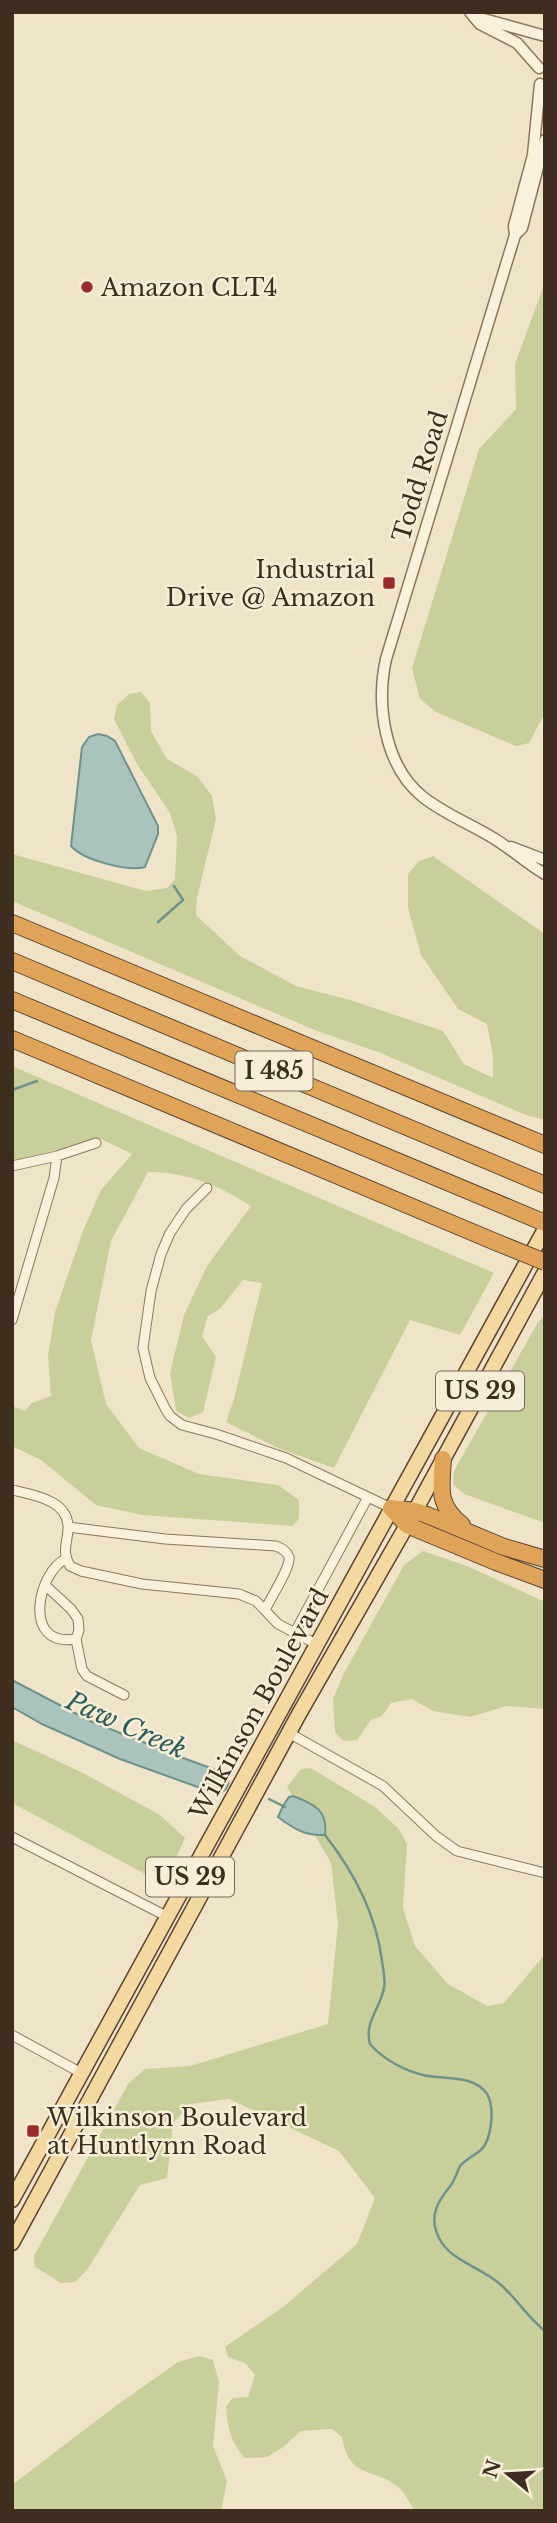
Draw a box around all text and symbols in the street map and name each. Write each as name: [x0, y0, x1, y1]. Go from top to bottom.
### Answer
place label: Amazon CLT4: [100, 273, 277, 302]
marker: Amazon CLT4: [79, 279, 95, 295]
street label: Todd Road: [386, 407, 454, 545]
place label: Industrial Drive @ Amazon: [166, 555, 375, 612]
marker: Industrial Drive @ Amazon: [381, 575, 397, 591]
road number: I 485: [236, 1052, 312, 1090]
road number: US 29: [436, 1372, 524, 1410]
street label: Wilkinson Boulevard: [183, 1583, 335, 1826]
water label: Paw Creek: [60, 1684, 191, 1766]
road number: US 29: [146, 1858, 234, 1896]
place label: Wilkinson Boulevard at Huntlynn Road: [46, 2103, 307, 2160]
marker: Wilkinson Boulevard at Huntlynn Road: [25, 2123, 41, 2139]
north arrow: [473, 2439, 543, 2509]
text: N: [479, 2457, 506, 2481]

